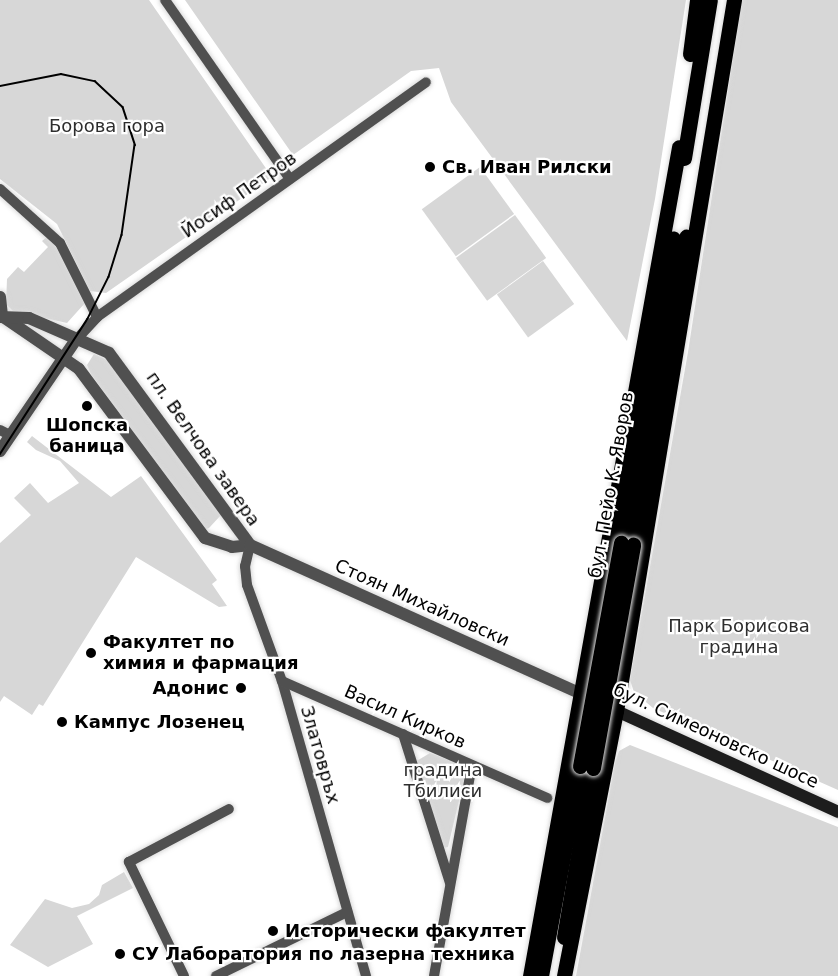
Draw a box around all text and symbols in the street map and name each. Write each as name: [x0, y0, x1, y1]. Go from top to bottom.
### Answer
park label: Борова гора: [49, 115, 165, 137]
street label: Йосиф Петров: [177, 147, 301, 243]
place label: Св. Иван Рилски: [442, 156, 611, 178]
marker: Св. Иван Рилски: [423, 160, 437, 174]
street label: пл. Велчова завера: [142, 368, 264, 530]
street label: бул. Пейо К. Яворов: [584, 390, 638, 580]
marker: Шопска баница: [80, 399, 94, 413]
place label: Шопска баница: [46, 415, 128, 458]
street label: Стоян Михайловски: [331, 555, 513, 651]
park label: Парк Борисова градина: [668, 616, 810, 658]
place label: Факултет по химия и фармация: [103, 632, 299, 674]
marker: Факултет по химия и фармация: [84, 646, 98, 660]
place label: Адонис: [152, 677, 229, 699]
street label: бул. Симеоновско шосе: [610, 679, 822, 793]
marker: Адонис: [234, 681, 248, 695]
street label: Васил Кирков: [341, 681, 469, 753]
street label: Златовръх: [296, 703, 344, 807]
place label: Кампус Лозенец: [74, 711, 245, 733]
marker: Кампус Лозенец: [55, 715, 69, 729]
park label: градина Тбилиси: [404, 760, 482, 802]
place label: Исторически факултет: [285, 920, 526, 942]
marker: Исторически факултет: [266, 924, 280, 938]
place label: СУ Лаборатория по лазерна техника: [132, 943, 515, 965]
marker: СУ Лаборатория по лазерна техника: [113, 947, 127, 961]

